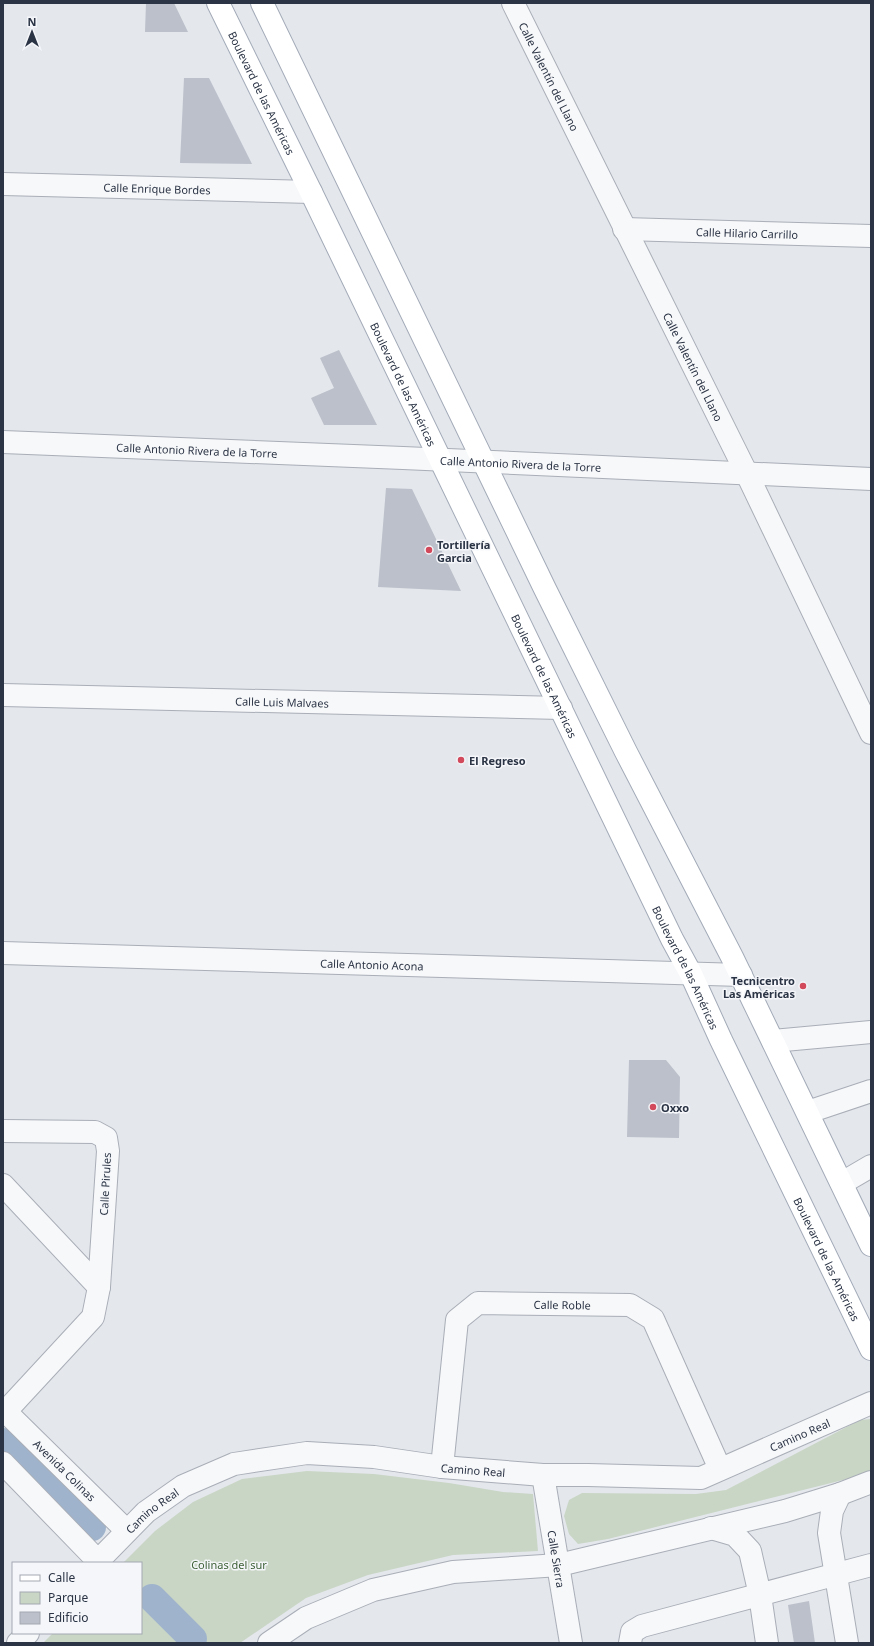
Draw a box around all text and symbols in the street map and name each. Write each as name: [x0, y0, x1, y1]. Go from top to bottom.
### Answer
north arrow: [12, 12, 52, 52]
text: N: [28, 14, 36, 29]
street label: Calle Valentín del Llano: [516, 19, 583, 134]
street label: Boulevard de las Américas: [225, 28, 299, 157]
street label: Calle Enrique Bordes: [103, 179, 211, 197]
street label: Calle Hilario Carrillo: [696, 224, 799, 241]
street label: Calle Valentín del Llano: [660, 310, 727, 424]
street label: Boulevard de las Américas: [368, 320, 440, 449]
street label: Calle Antonio Rivera de la Torre: [116, 439, 278, 460]
street label: Calle Antonio Rivera de la Torre: [440, 452, 601, 474]
place label: Tortillería Garcia: [437, 537, 490, 565]
marker: Tortillería Garcia: [424, 545, 434, 555]
street label: Boulevard de las Américas: [508, 611, 581, 740]
street label: Calle Luis Malvaes: [235, 693, 329, 710]
place label: El Regreso: [469, 753, 526, 768]
marker: El Regreso: [456, 755, 466, 765]
street label: Boulevard de las Américas: [649, 903, 723, 1032]
street label: Calle Antonio Acona: [320, 955, 424, 973]
place label: Tecnicentro Las Américas: [723, 973, 795, 1001]
marker: Tecnicentro Las Américas: [798, 981, 808, 991]
place label: Oxxo: [661, 1100, 689, 1115]
marker: Oxxo: [648, 1102, 658, 1112]
street label: Calle Pirules: [96, 1152, 114, 1216]
street label: Boulevard de las Américas: [791, 1195, 864, 1323]
street label: Calle Roble: [533, 1296, 591, 1312]
street label: Camino Real: [767, 1415, 832, 1454]
street label: Avenida Colinas: [31, 1436, 99, 1504]
street label: Camino Real: [440, 1459, 506, 1479]
street label: Camino Real: [122, 1484, 181, 1536]
street label: Calle Sierra: [545, 1529, 569, 1589]
park label: Colinas del sur: [191, 1557, 267, 1572]
legend: [12, 1562, 142, 1634]
text: Calle: [48, 1569, 76, 1586]
text: Parque: [48, 1589, 89, 1606]
text: Edificio: [48, 1609, 89, 1626]

